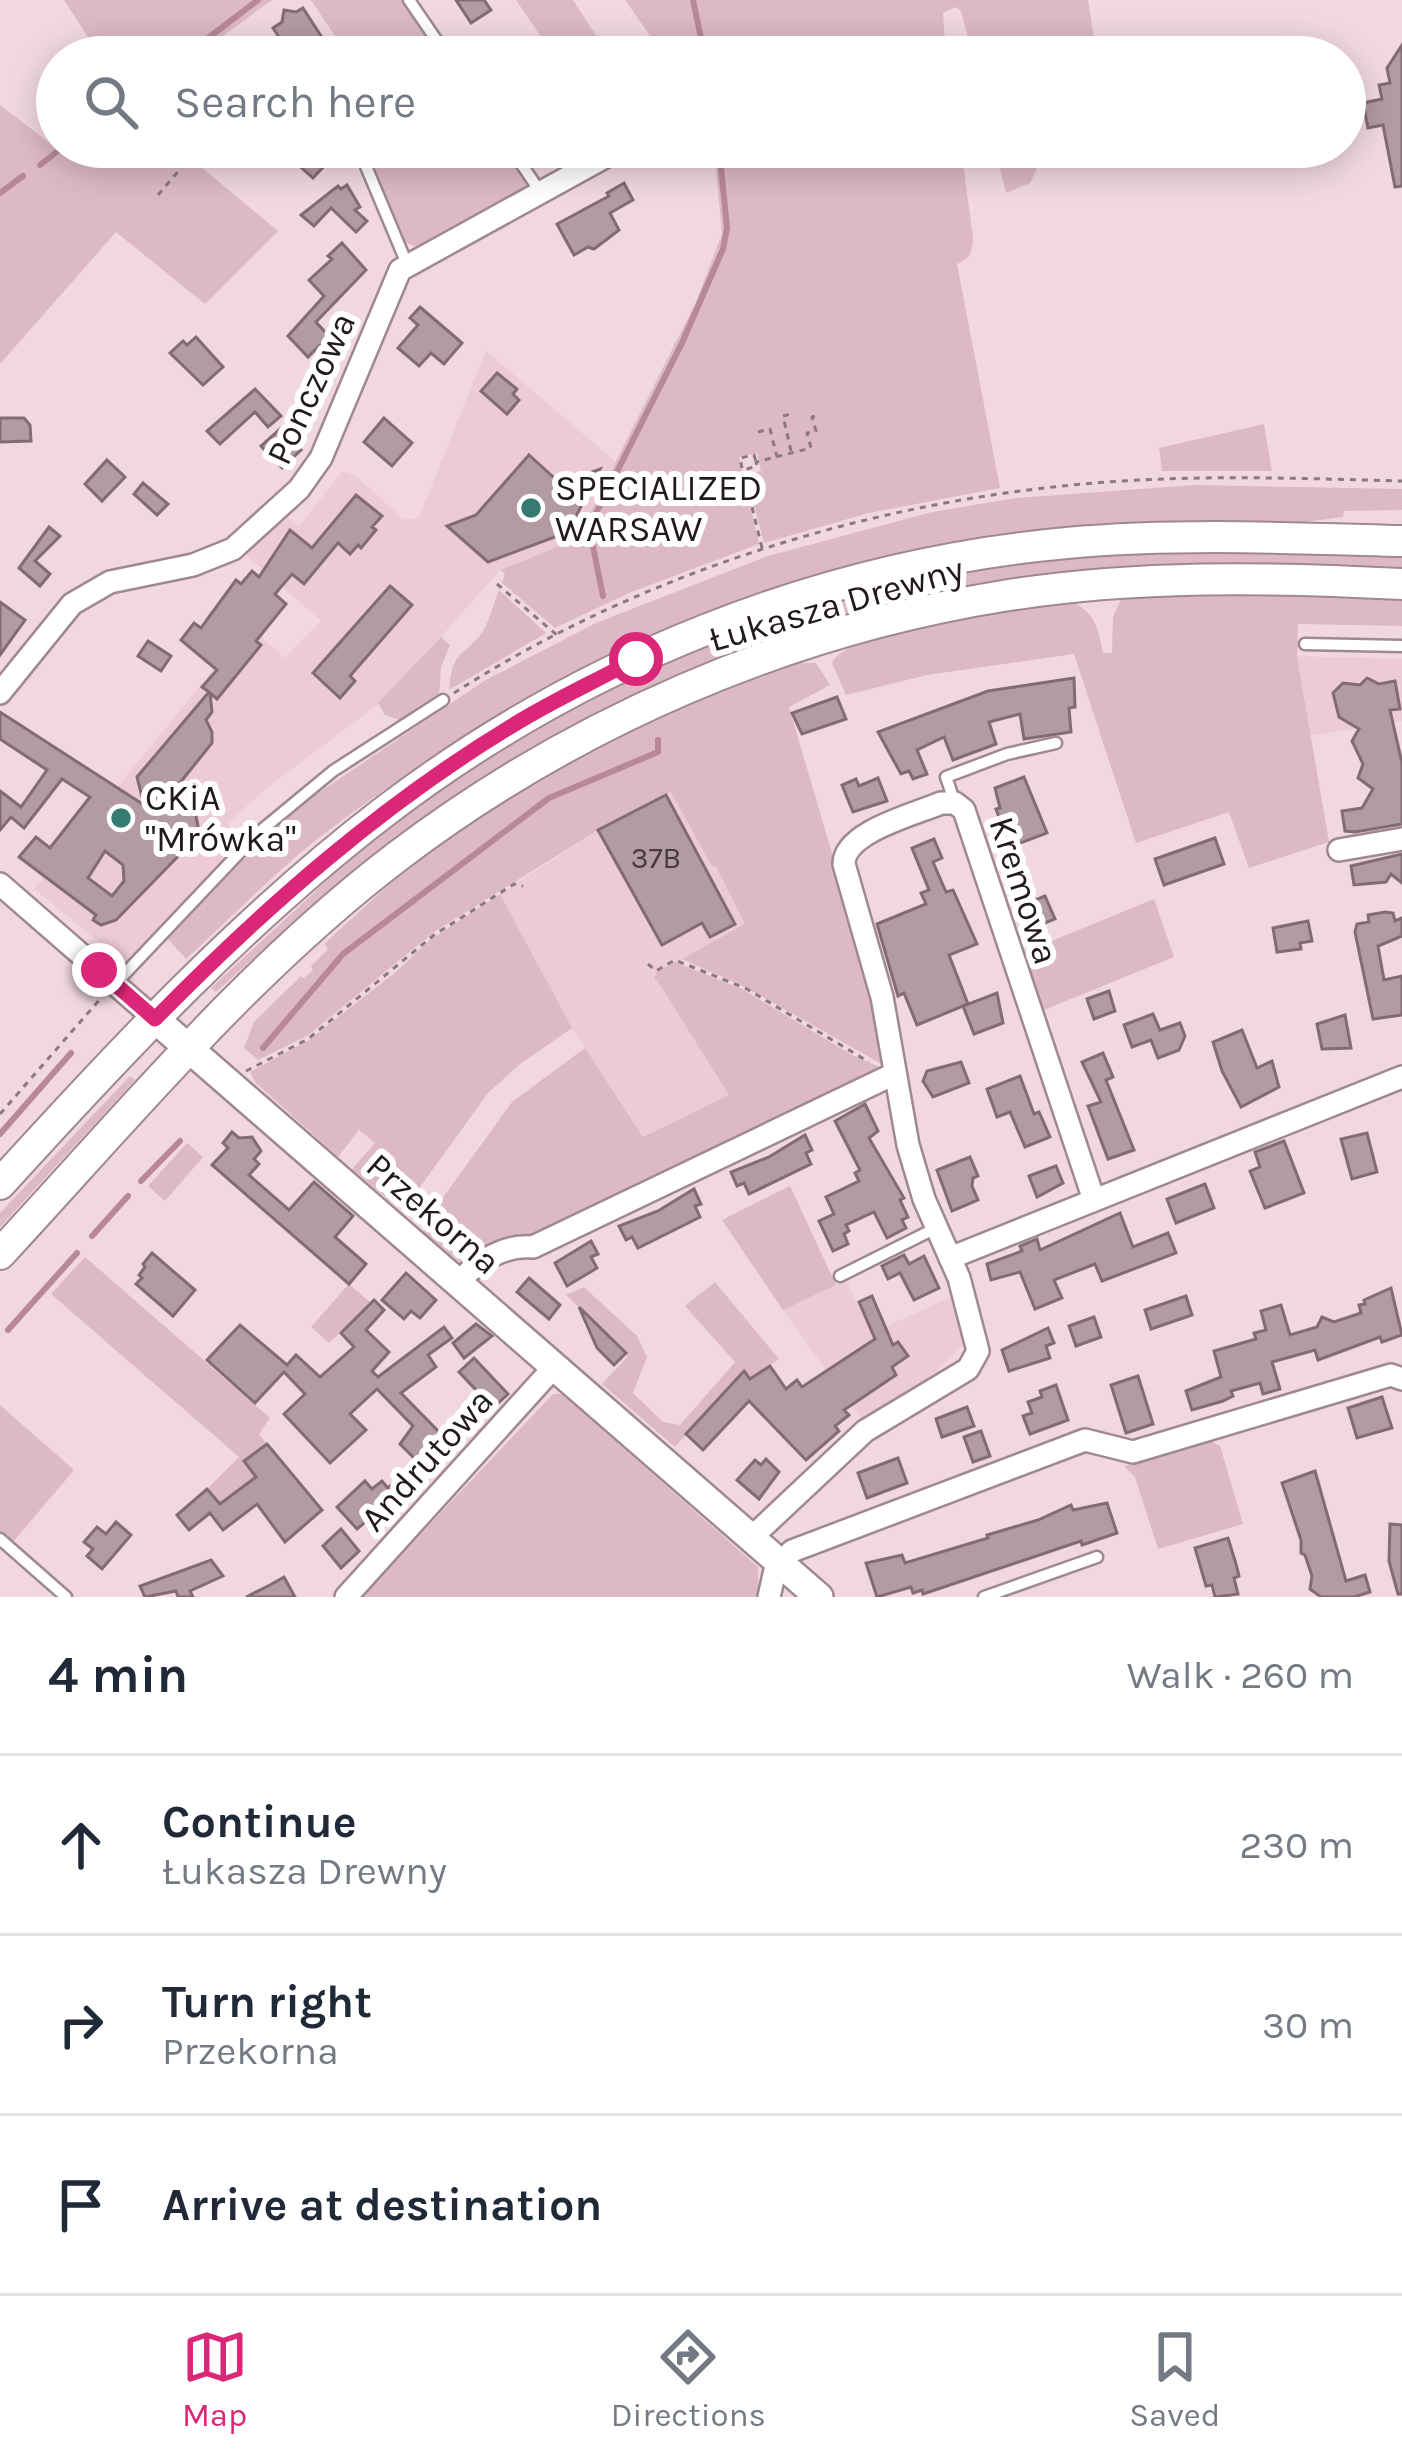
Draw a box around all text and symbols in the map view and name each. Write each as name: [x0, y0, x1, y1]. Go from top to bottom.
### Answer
search box: [36, 36, 1366, 168]
icon: search: [78, 69, 144, 135]
text: Search here: [174, 76, 416, 128]
street label: Ponczowa: [258, 306, 364, 471]
place label: SPECIALIZED WARSAW: [555, 467, 762, 550]
marker: SPECIALIZED WARSAW: [518, 495, 544, 521]
street label: Łukasza Drewny: [704, 547, 969, 660]
route start: [609, 632, 663, 686]
place label: CKiA "Mrówka": [145, 777, 296, 860]
marker: CKiA "Mrówka": [108, 805, 134, 831]
street label: Kremowa: [980, 811, 1068, 969]
house number: 37B: [631, 840, 681, 876]
route end: [72, 943, 126, 997]
street label: Przekorna: [358, 1144, 509, 1283]
street label: Andrutowa: [352, 1380, 502, 1540]
text: 4 min: [48, 1645, 188, 1705]
text: Walk · 260 m: [1127, 1652, 1354, 1698]
text: Continue: [162, 1796, 357, 1848]
icon: ahead: [48, 1812, 114, 1878]
text: 230 m: [1239, 1822, 1354, 1868]
text: Łukasza Drewny: [162, 1848, 447, 1894]
text: Turn right: [162, 1976, 372, 2028]
icon: right: [48, 1992, 114, 2058]
text: 30 m: [1262, 2002, 1354, 2048]
text: Przekorna: [162, 2028, 339, 2074]
icon: arrive: [48, 2172, 114, 2238]
text: Arrive at destination: [162, 2179, 602, 2231]
tab: Map: [182, 2324, 248, 2434]
tab: Directions: [611, 2324, 766, 2434]
tab: Saved: [1129, 2324, 1220, 2434]

